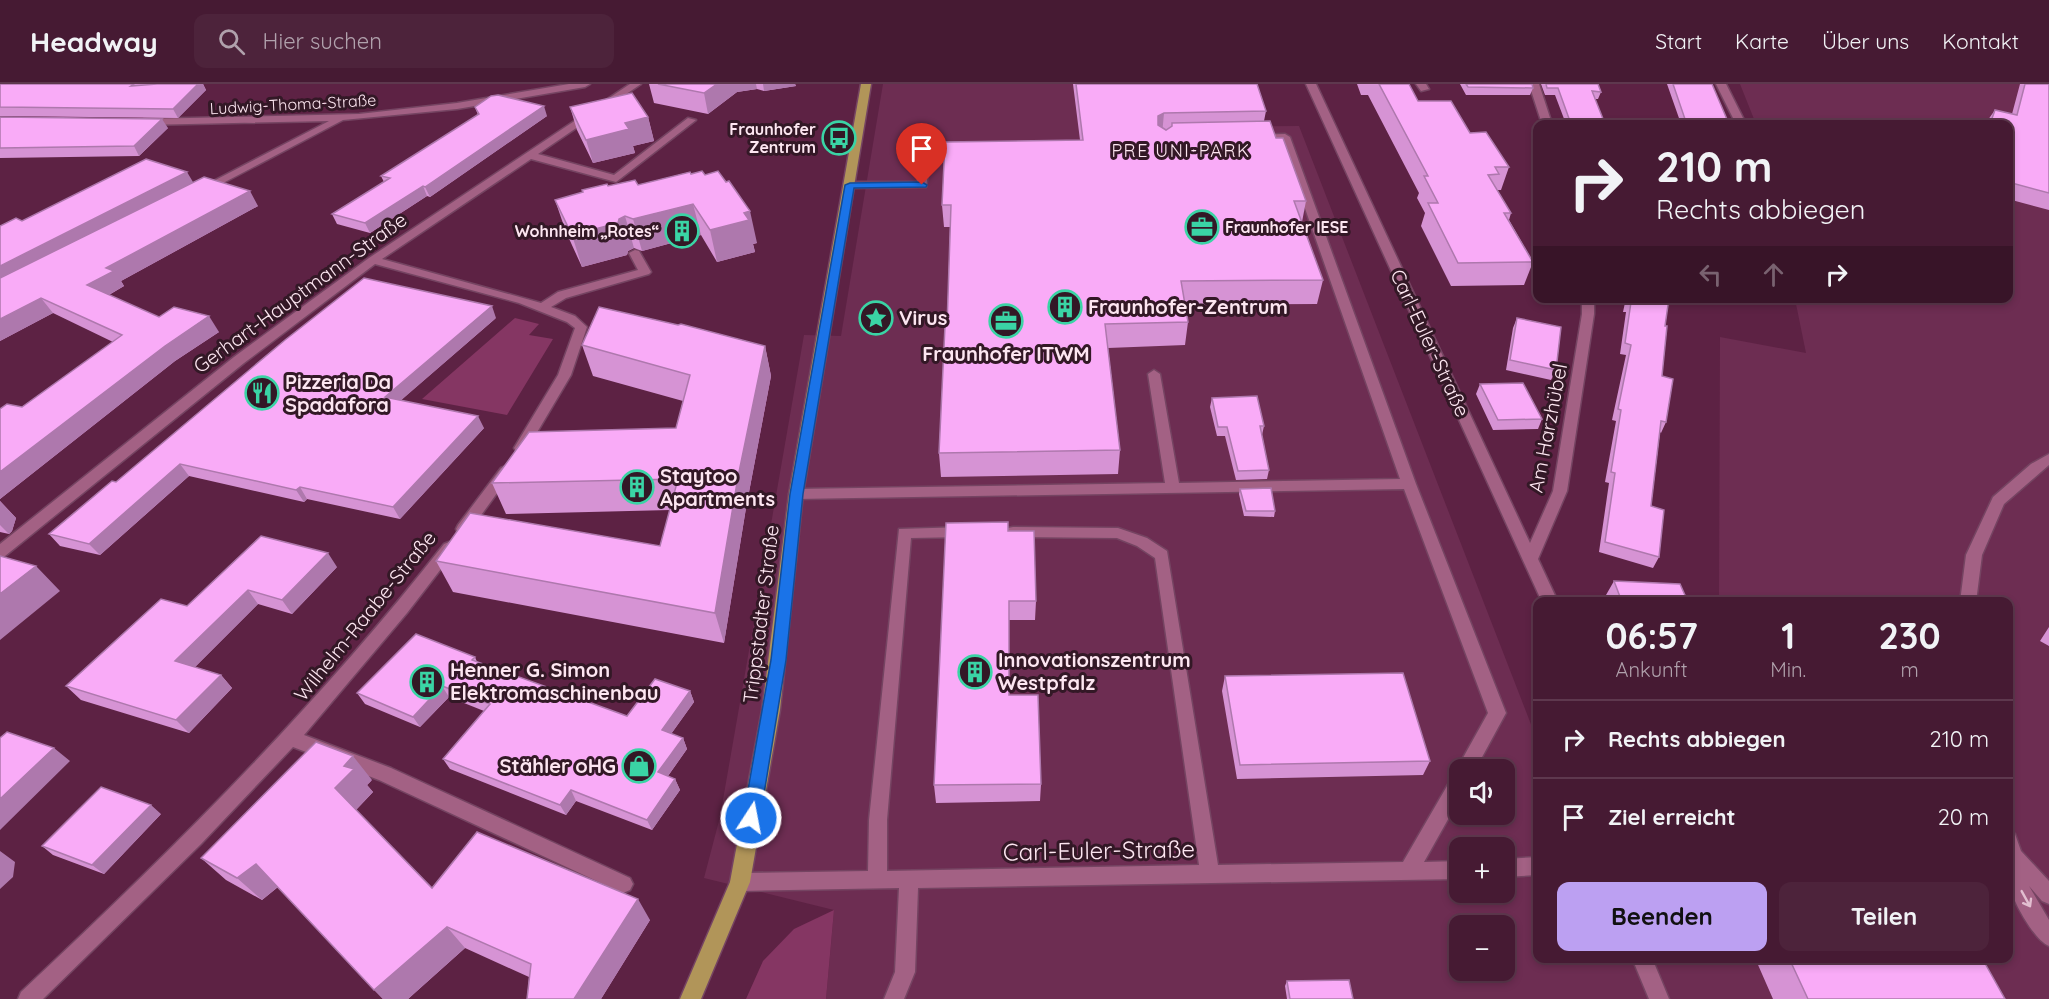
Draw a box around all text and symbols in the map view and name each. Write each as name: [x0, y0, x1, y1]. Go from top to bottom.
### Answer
search box: [194, 14, 614, 68]
text: Headway: [30, 24, 158, 59]
icon: search: [215, 25, 248, 58]
text: Hier suchen: [263, 27, 382, 55]
text: Start: [1655, 28, 1702, 54]
text: Karte: [1735, 28, 1789, 54]
text: Über uns: [1822, 28, 1909, 54]
text: Kontakt: [1942, 28, 2019, 54]
street label: Ludwig-Thoma-Straße: [209, 90, 377, 118]
place label: Fraunhofer Zentrum: [729, 119, 816, 157]
bus stop icon: Fraunhofer Zentrum: [821, 120, 857, 156]
pin: [896, 123, 947, 185]
icon: arrive: [905, 132, 938, 165]
district label: PRE UNI-PARK: [1111, 139, 1251, 162]
text: 210 m: [1656, 140, 1773, 193]
icon: right: [1557, 144, 1635, 222]
text: Rechts abbiegen: [1656, 192, 1865, 226]
street label: Gerhart-Hauptmann-Straße: [188, 207, 411, 378]
office icon: Fraunhofer IESE: [1184, 209, 1220, 245]
building icon: Wohnheim „Rotes“: [664, 213, 700, 249]
place label: Fraunhofer IESE: [1225, 217, 1348, 237]
place label: Wohnheim „Rotes“: [515, 221, 659, 241]
icon: left: [1694, 258, 1727, 291]
icon: ahead: [1757, 258, 1790, 291]
icon: right: [1820, 258, 1853, 291]
street label: Carl-Euler-Straße: [1385, 265, 1476, 421]
building icon: Fraunhofer-Zentrum: [1047, 289, 1083, 325]
place label: Fraunhofer-Zentrum: [1088, 294, 1288, 319]
place icon: Virus: [858, 300, 894, 336]
office icon: Fraunhofer ITWM: [988, 303, 1024, 339]
place label: Virus: [899, 305, 947, 330]
place label: Fraunhofer ITWM: [922, 341, 1090, 366]
street label: Am Harzhübel: [1523, 361, 1572, 495]
place label: Pizzeria Da Spadafora: [285, 369, 391, 417]
restaurant icon: Pizzeria Da Spadafora: [244, 375, 280, 411]
place label: Staytoo Apartments: [660, 463, 775, 511]
building icon: Staytoo Apartments: [619, 469, 655, 505]
street label: Trippstadter Straße: [737, 523, 784, 705]
street label: Wilhelm-Raabe-Straße: [288, 526, 441, 706]
text: 06:57: [1605, 613, 1698, 658]
text: 1: [1781, 613, 1795, 658]
text: 230: [1879, 613, 1941, 658]
place label: Innovationszentrum Westpfalz: [998, 647, 1191, 695]
building icon: Innovationszentrum Westpfalz: [957, 654, 993, 690]
place label: Henner G. Simon Elektromaschinenbau: [450, 657, 659, 705]
text: Ankunft: [1616, 657, 1688, 682]
text: Min.: [1770, 657, 1806, 682]
text: m: [1900, 657, 1919, 682]
building icon: Henner G. Simon Elektromaschinenbau: [409, 664, 445, 700]
icon: right: [1557, 723, 1590, 756]
text: Rechts abbiegen: [1608, 725, 1786, 753]
text: 210 m: [1930, 725, 1989, 753]
shop icon: Stähler oHG: [621, 748, 657, 784]
place label: Stähler oHG: [500, 753, 616, 778]
map controls: [1449, 759, 1515, 981]
button: sound: [1449, 759, 1515, 825]
position arrow: [719, 786, 783, 850]
icon: arrive: [1557, 801, 1590, 834]
text: Ziel erreicht: [1608, 803, 1736, 831]
text: 20 m: [1938, 803, 1989, 831]
street label: Carl-Euler-Straße: [1003, 833, 1195, 867]
button: +: [1449, 837, 1515, 903]
button: Beenden: [1557, 882, 1767, 951]
button: Teilen: [1779, 882, 1989, 951]
one-way arrow: [2020, 890, 2032, 907]
button: −: [1449, 915, 1515, 981]

